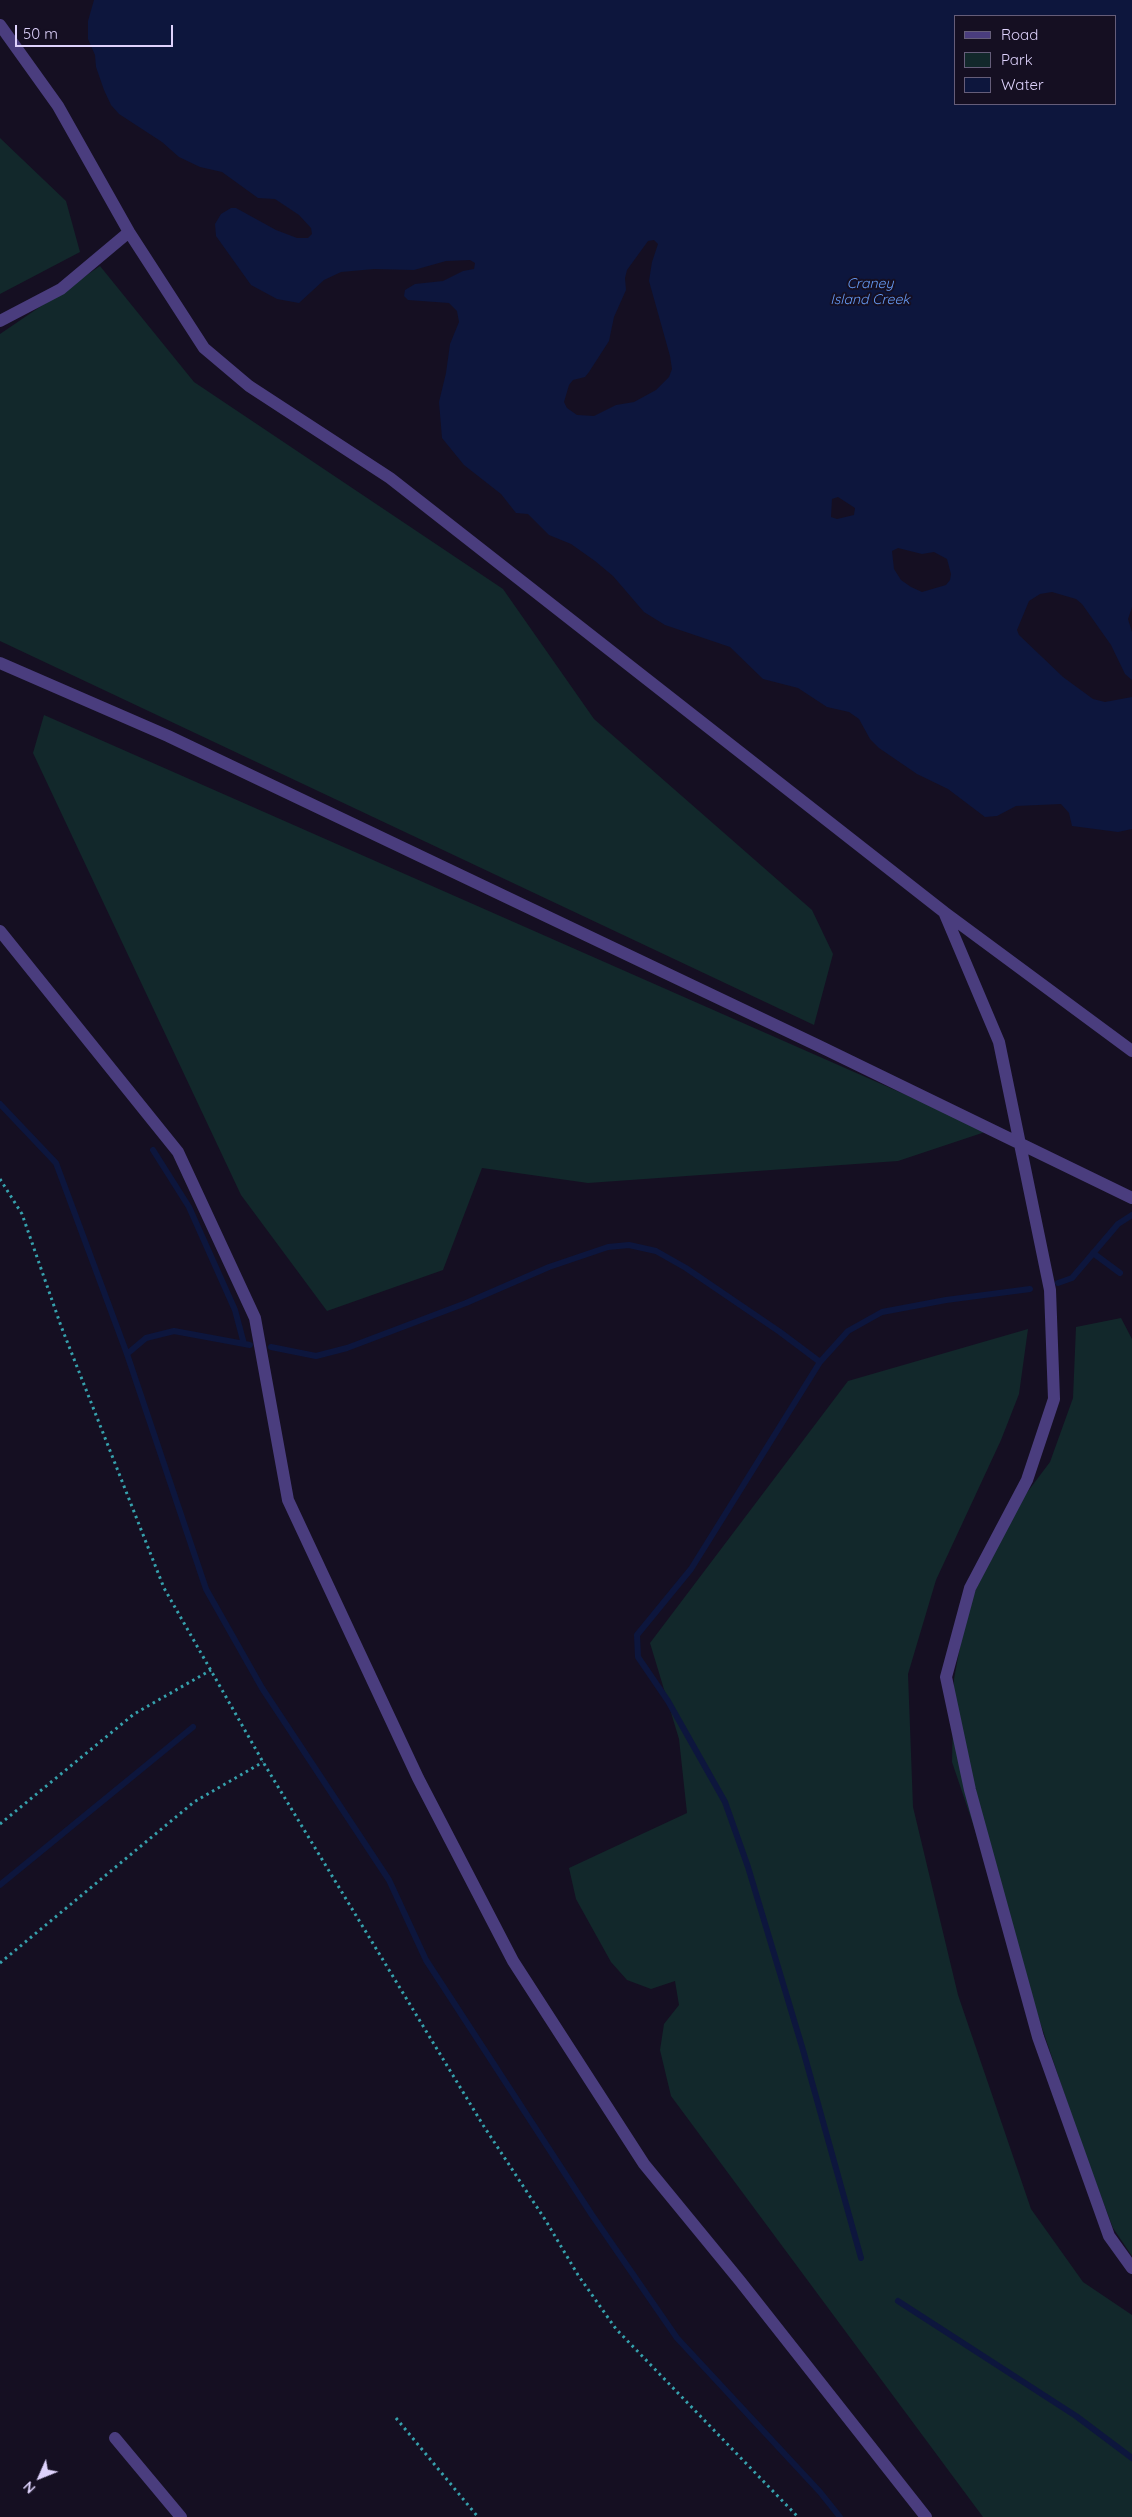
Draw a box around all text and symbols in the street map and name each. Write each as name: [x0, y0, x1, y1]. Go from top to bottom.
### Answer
scale bar: [18, 15, 175, 47]
legend: [954, 15, 1117, 105]
text: 50 m: [23, 24, 58, 43]
text: Road: [1001, 25, 1038, 44]
text: Park: [1001, 50, 1033, 69]
text: Water: [1001, 75, 1044, 94]
water label: Craney Island Creek: [830, 276, 910, 308]
north arrow: [15, 2452, 65, 2502]
text: N: [19, 2477, 39, 2497]

